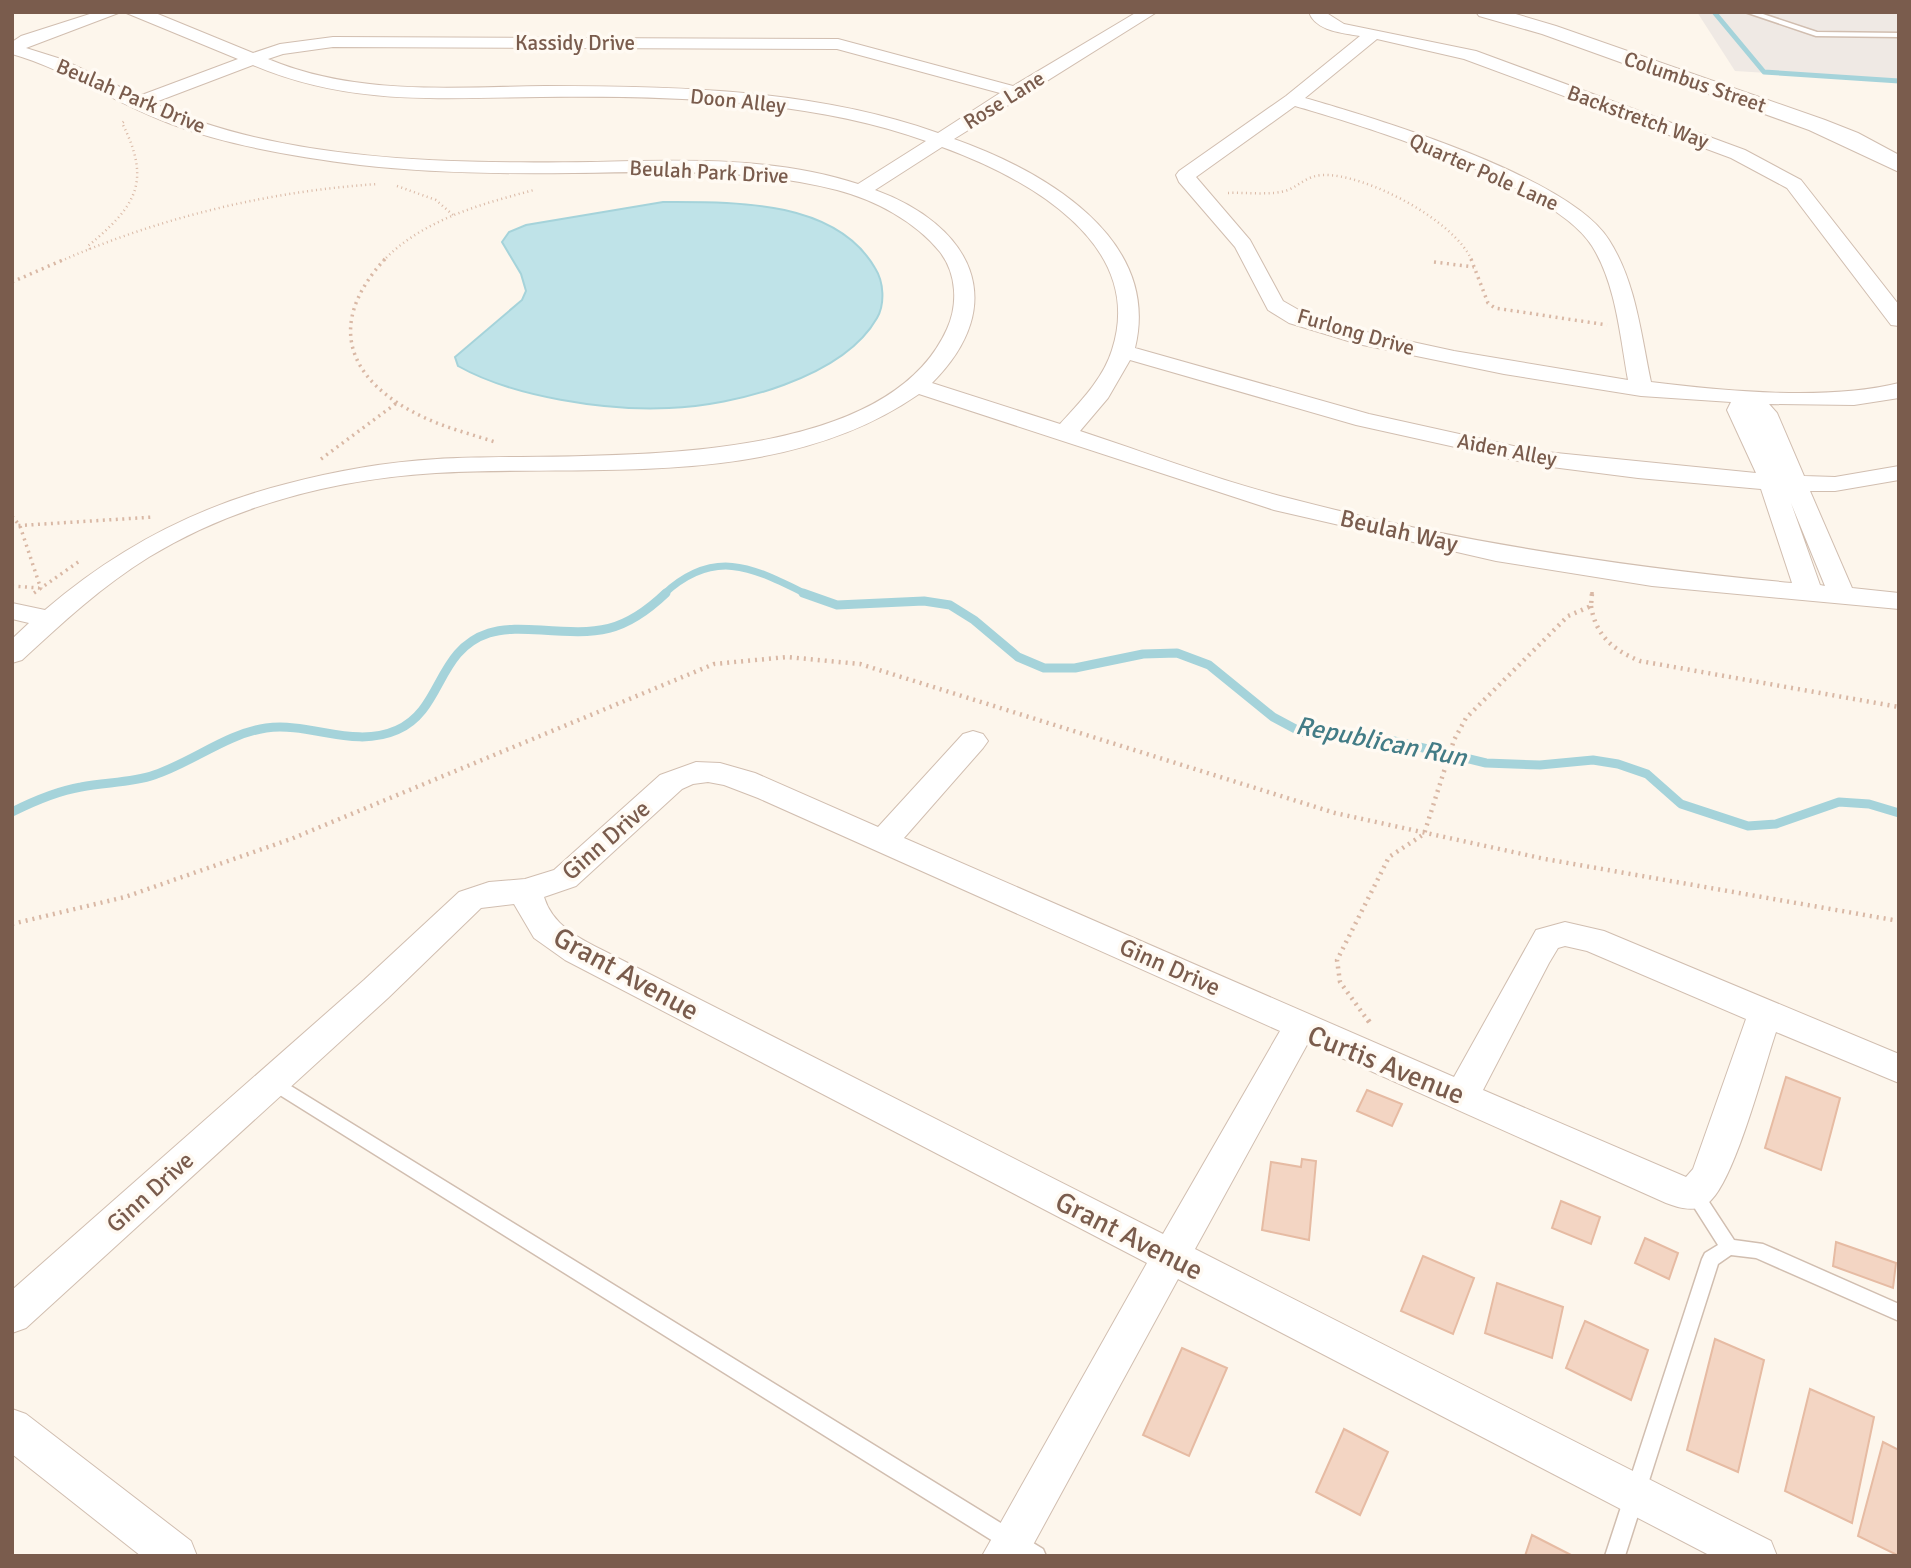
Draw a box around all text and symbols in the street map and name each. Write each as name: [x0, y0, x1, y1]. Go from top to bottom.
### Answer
street label: Kassidy Drive: [515, 30, 635, 56]
street label: Columbus Street: [1620, 46, 1770, 118]
street label: Beulah Park Drive: [52, 53, 210, 139]
street label: Rose Lane: [959, 65, 1049, 135]
street label: Backstretch Way: [1564, 79, 1712, 155]
street label: Doon Alley: [689, 83, 787, 119]
street label: Quarter Pole Lane: [1405, 127, 1563, 217]
street label: Beulah Park Drive: [629, 155, 789, 189]
street label: Furlong Drive: [1294, 303, 1418, 361]
street label: Aiden Alley: [1455, 428, 1559, 472]
street label: Beulah Way: [1337, 503, 1461, 559]
water label: Republican Run: [1293, 710, 1470, 774]
street label: Ginn Drive: [556, 794, 656, 886]
street label: Grant Avenue: [547, 920, 705, 1028]
street label: Ginn Drive: [1115, 932, 1225, 1002]
street label: Curtis Avenue: [1302, 1018, 1470, 1112]
street label: Ginn Drive: [100, 1145, 200, 1239]
street label: Grant Avenue: [1050, 1184, 1208, 1288]

